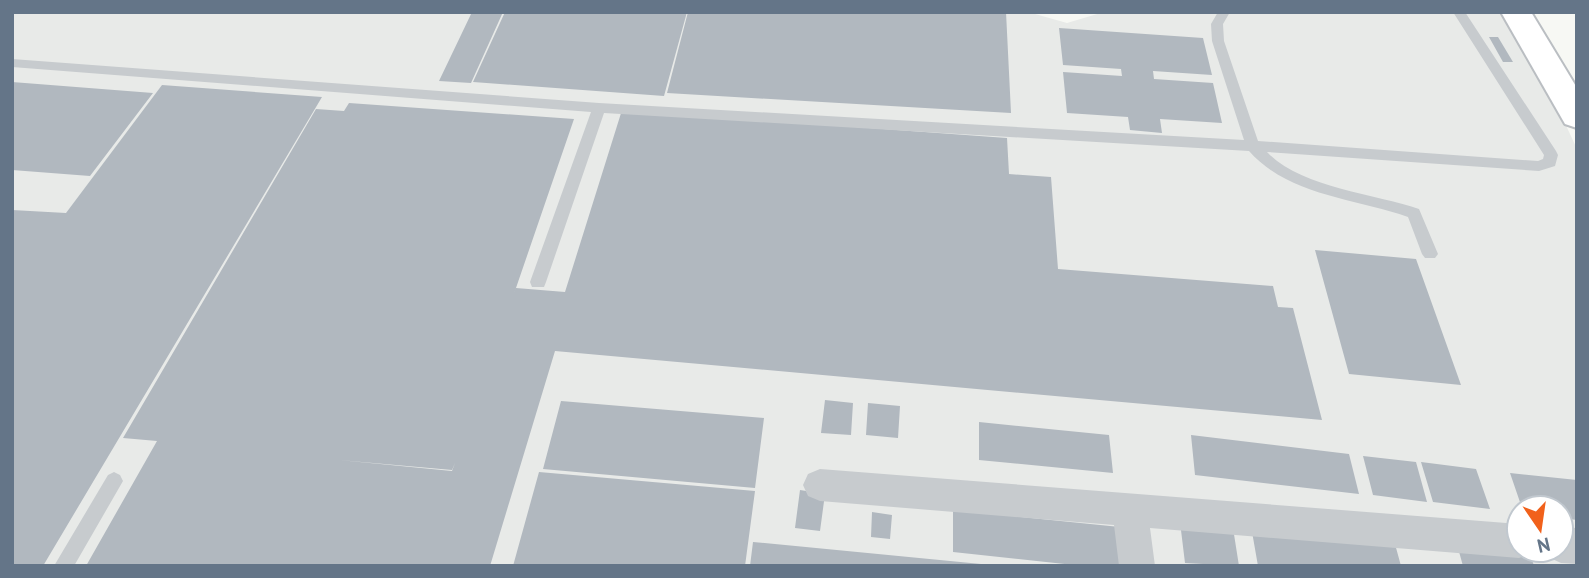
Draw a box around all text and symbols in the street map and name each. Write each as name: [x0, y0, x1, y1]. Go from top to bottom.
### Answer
north arrow: [1505, 494, 1575, 564]
text: N: [1535, 532, 1553, 559]

